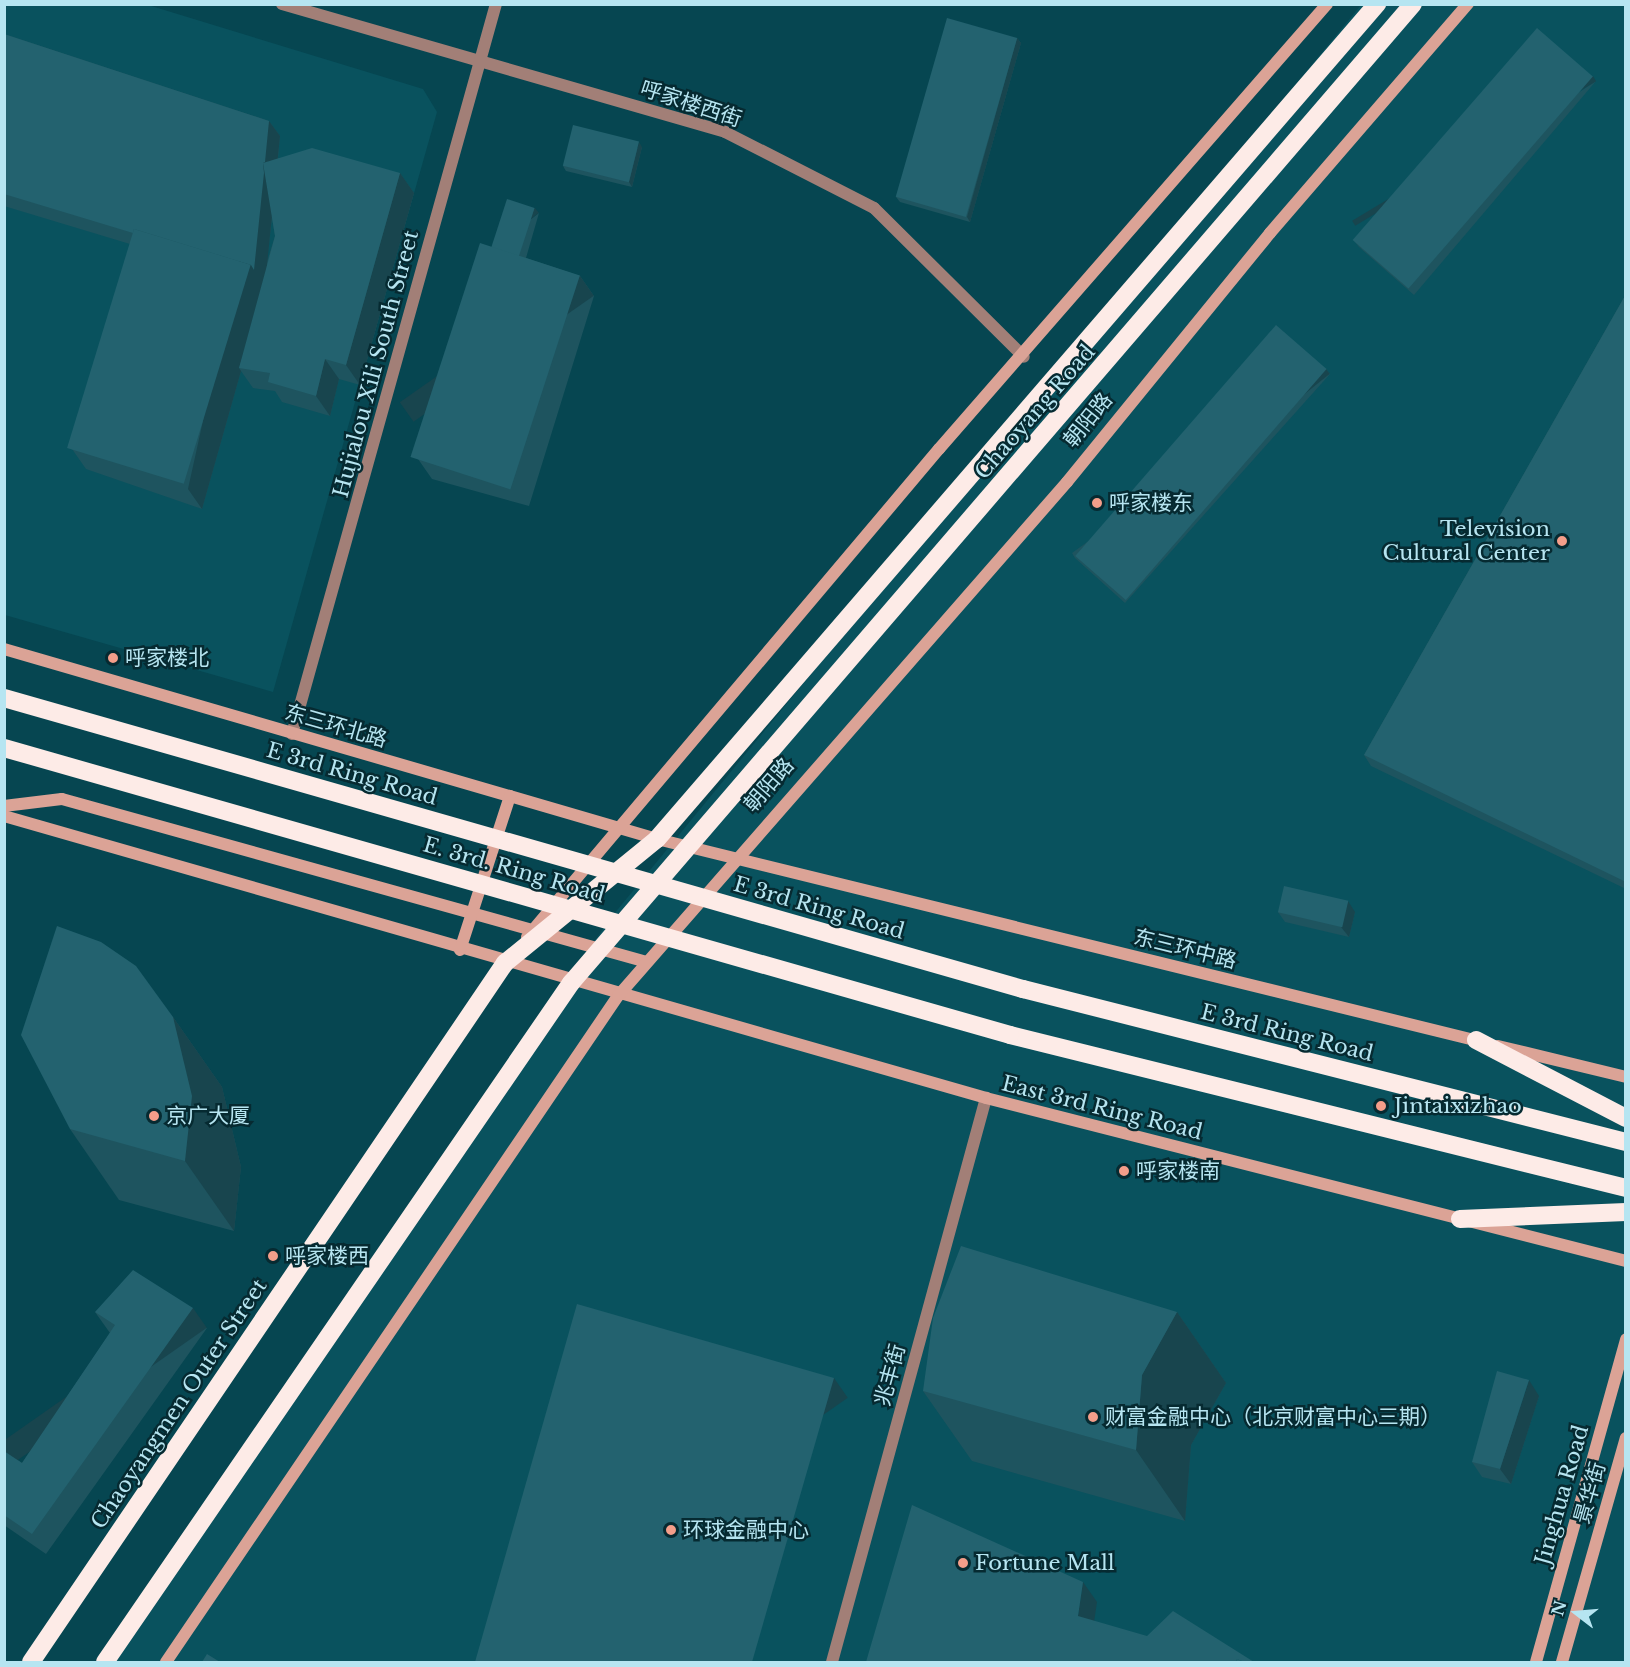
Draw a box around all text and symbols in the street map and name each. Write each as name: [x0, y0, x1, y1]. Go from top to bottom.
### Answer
street label: 呼家楼西街: [637, 76, 745, 132]
street label: Hujialou Xili South Street: [328, 227, 424, 501]
street label: Chaoyang Road: [970, 340, 1100, 484]
street label: 朝阳路: [1058, 388, 1118, 452]
place label: 呼家楼东: [1109, 490, 1193, 516]
marker: 呼家楼东: [1090, 496, 1104, 510]
place label: Television Cultural Center: [1382, 516, 1550, 566]
marker: Television Cultural Center: [1555, 534, 1569, 548]
place label: 呼家楼北: [125, 645, 209, 671]
marker: 呼家楼北: [106, 651, 120, 665]
street label: 东三环北路: [282, 699, 390, 753]
street label: E 3rd Ring Road: [264, 738, 440, 810]
street label: 朝阳路: [739, 753, 799, 817]
street label: E. 3rd. Ring Road: [420, 832, 608, 908]
street label: E 3rd Ring Road: [731, 872, 907, 944]
street label: 东三环中路: [1131, 924, 1239, 974]
street label: E 3rd Ring Road: [1198, 999, 1376, 1067]
street label: East 3rd Ring Road: [999, 1071, 1205, 1145]
place label: Jintaixizhao: [1394, 1093, 1522, 1119]
marker: Jintaixizhao: [1372, 1097, 1390, 1115]
place label: 京广大厦: [166, 1103, 250, 1129]
marker: 京广大厦: [147, 1109, 161, 1123]
place label: 呼家楼南: [1136, 1158, 1220, 1184]
marker: 呼家楼南: [1117, 1164, 1131, 1178]
place label: 呼家楼西: [285, 1243, 369, 1269]
marker: 呼家楼西: [266, 1249, 280, 1263]
street label: Chaoyangmen Outer Street: [86, 1274, 272, 1534]
street label: 兆丰街: [870, 1341, 910, 1409]
place label: 财富金融中心（北京财富中心三期）: [1105, 1404, 1441, 1430]
marker: 财富金融中心（北京财富中心三期）: [1086, 1410, 1100, 1424]
street label: Jinghua Road: [1530, 1422, 1594, 1568]
street label: 景华街: [1569, 1459, 1611, 1527]
place label: 环球金融中心: [683, 1517, 809, 1543]
marker: 环球金融中心: [664, 1523, 678, 1537]
place label: Fortune Mall: [975, 1550, 1115, 1576]
marker: Fortune Mall: [956, 1556, 970, 1570]
north arrow: [1546, 1583, 1606, 1643]
text: N: [1547, 1598, 1570, 1618]

